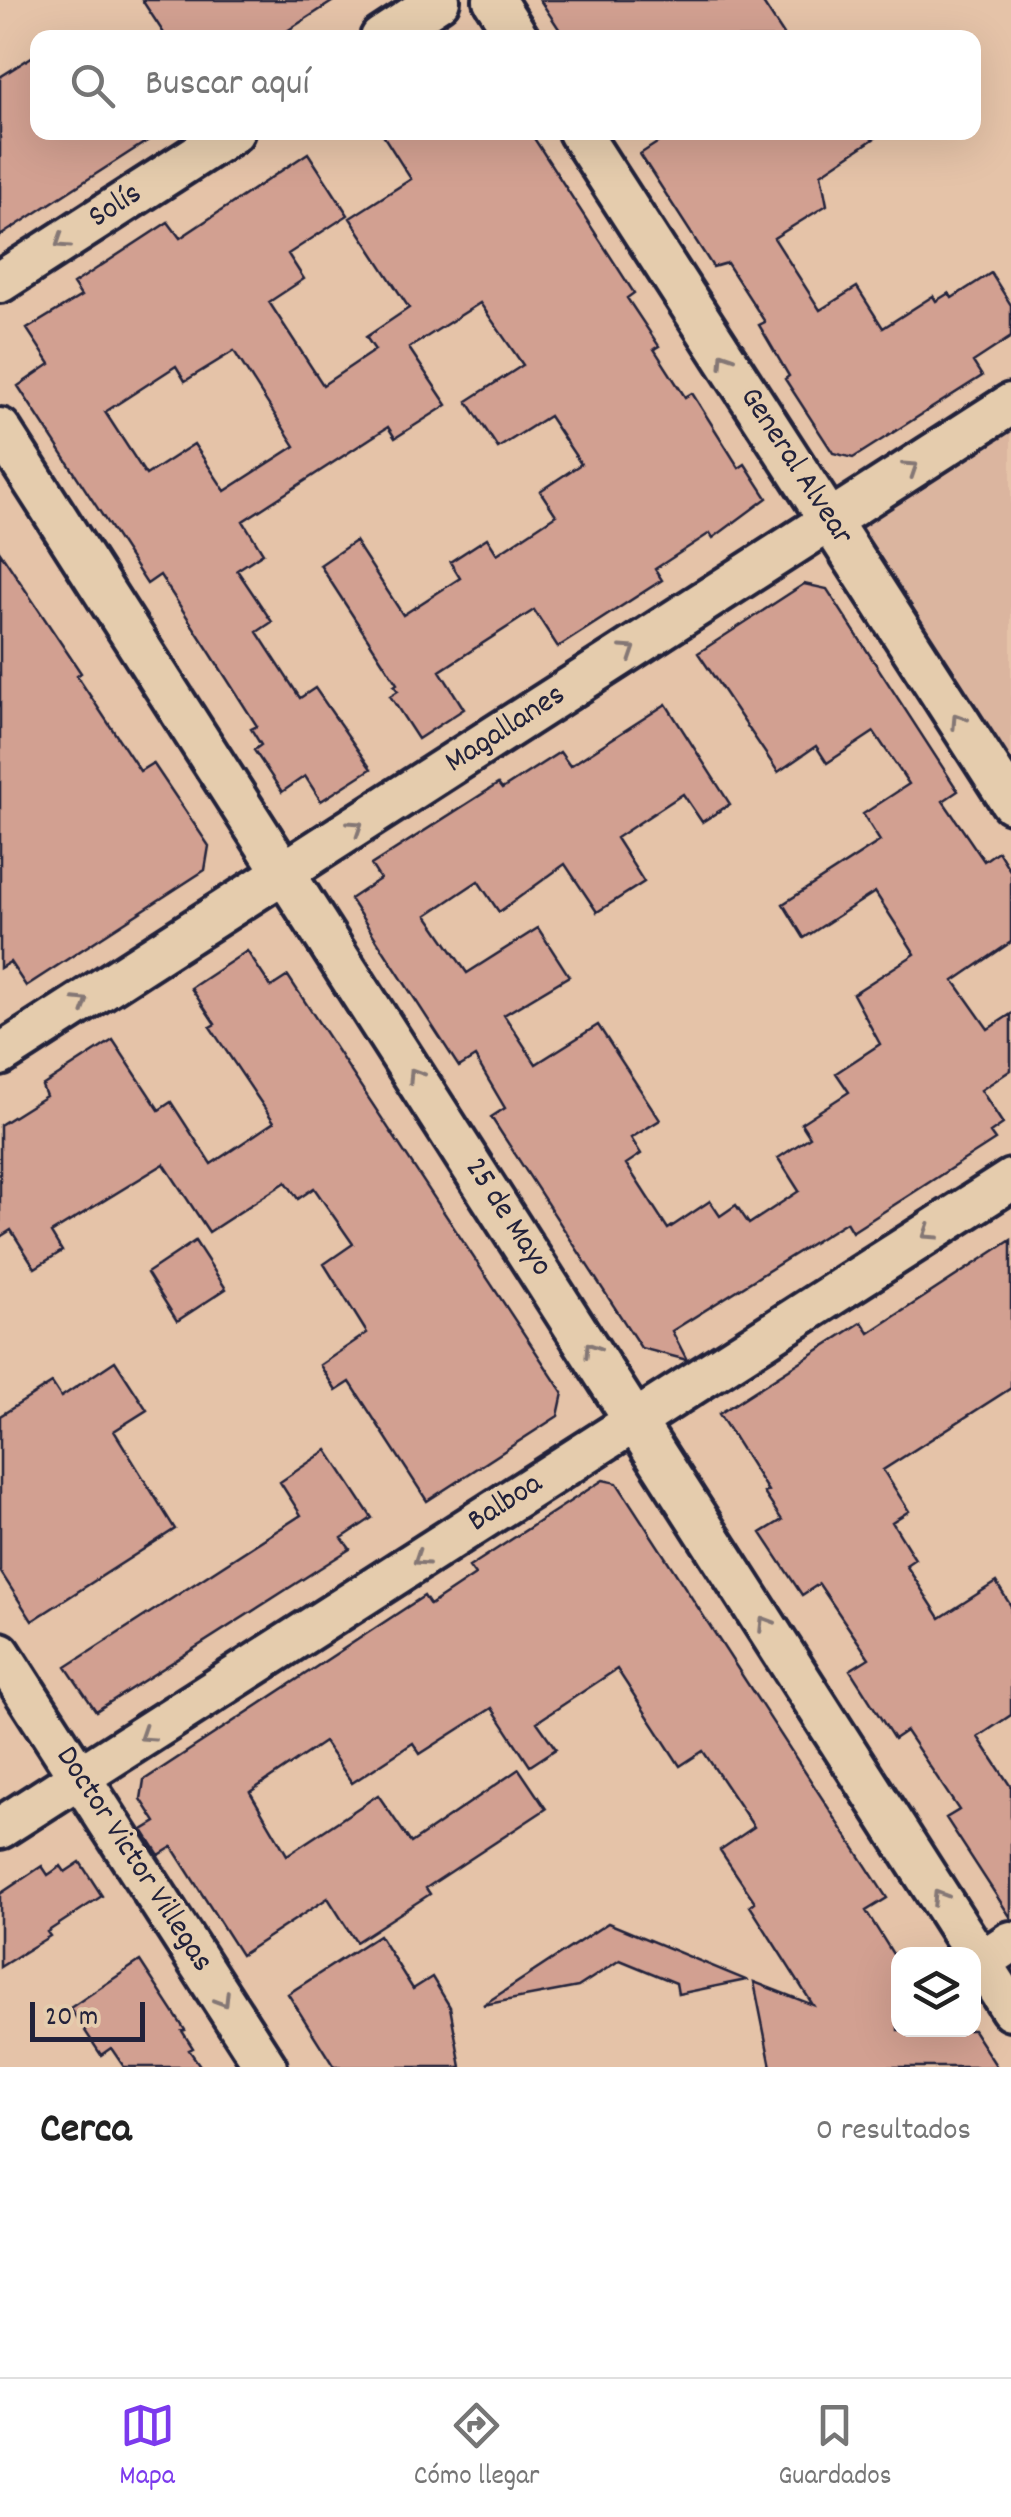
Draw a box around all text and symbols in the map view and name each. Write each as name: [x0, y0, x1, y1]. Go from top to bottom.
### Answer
search box: [30, 30, 981, 140]
icon: search: [65, 58, 120, 113]
text: Buscar aquí: [145, 58, 309, 113]
street label: Solís: [80, 173, 152, 241]
one-way arrow: [55, 229, 73, 248]
one-way arrow: [718, 351, 737, 369]
street label: General Alvear: [727, 379, 863, 555]
one-way arrow: [901, 461, 919, 480]
one-way arrow: [618, 644, 636, 663]
street label: Magallanes: [437, 674, 575, 786]
one-way arrow: [952, 713, 971, 731]
one-way arrow: [345, 821, 363, 840]
one-way arrow: [71, 996, 89, 1015]
one-way arrow: [409, 1068, 428, 1086]
street label: 25 de Mayo: [451, 1149, 563, 1287]
one-way arrow: [922, 1220, 940, 1239]
one-way arrow: [584, 1341, 603, 1359]
street label: Balboa: [460, 1462, 553, 1545]
one-way arrow: [413, 1547, 431, 1566]
one-way arrow: [759, 1616, 778, 1634]
one-way arrow: [139, 1722, 157, 1741]
street label: Doctor Victor Villegas: [43, 1738, 223, 1982]
one-way arrow: [933, 1890, 952, 1908]
map controls: [891, 1947, 981, 2037]
button: layers: [891, 1947, 981, 2037]
one-way arrow: [211, 1990, 230, 2008]
scale bar: [30, 1997, 145, 2042]
text: 20 m: [45, 1999, 98, 2039]
text: Cerca: [40, 2102, 131, 2162]
text: 0 resultados: [816, 2109, 971, 2155]
tab: Mapa: [119, 2398, 175, 2498]
tab: Cómo llegar: [414, 2398, 540, 2498]
tab: Guardados: [778, 2398, 892, 2498]

